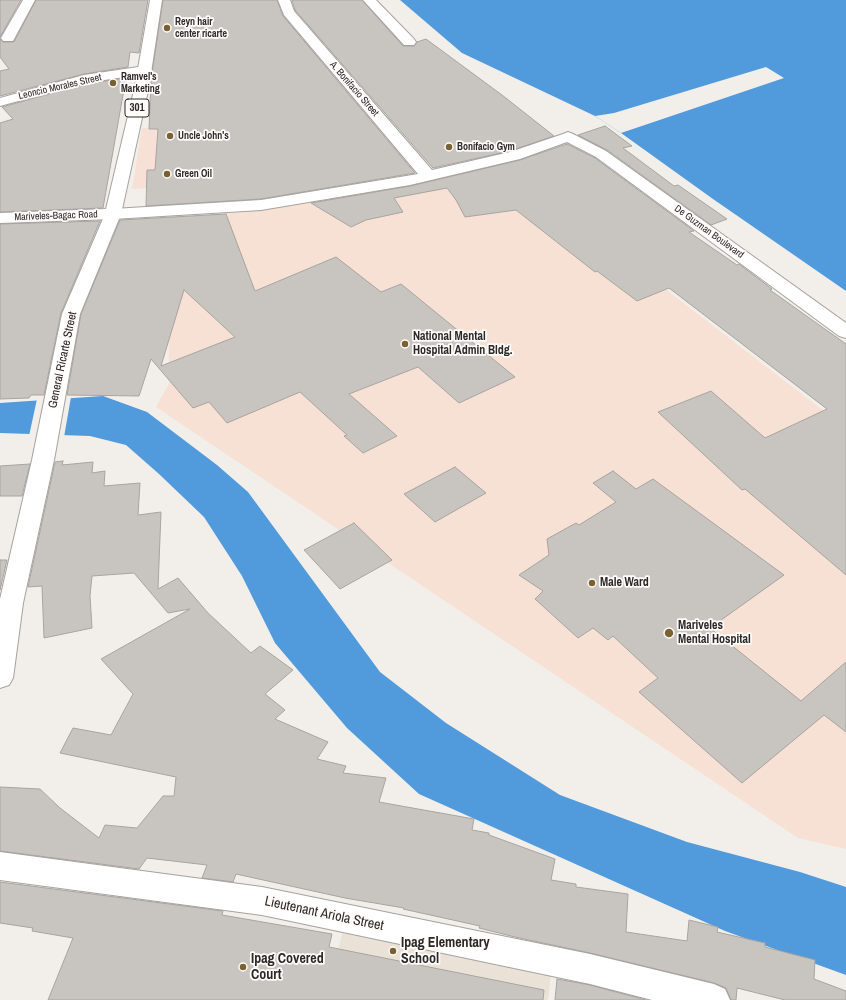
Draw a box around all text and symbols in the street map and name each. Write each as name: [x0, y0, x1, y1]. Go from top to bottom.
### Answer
place label: Reyn hair center ricarte: [175, 16, 227, 40]
marker: Reyn hair center ricarte: [162, 23, 172, 33]
street label: A. Bonifacio Street: [327, 59, 381, 119]
place label: Ramvel's Marketing: [121, 71, 160, 94]
street label: Leoncio Morales Street: [17, 72, 103, 102]
marker: Ramvel's Marketing: [108, 78, 118, 88]
road number: 301: [125, 99, 149, 117]
place label: Uncle John's: [178, 130, 229, 142]
marker: Uncle John's: [165, 131, 175, 141]
place label: Bonifacio Gym: [457, 141, 515, 153]
marker: Bonifacio Gym: [444, 142, 454, 152]
place label: Green Oil: [175, 168, 212, 180]
marker: Green Oil: [162, 169, 172, 179]
street label: De Guzman Boulevard: [672, 203, 746, 261]
street label: Mariveles-Bagac Road: [14, 209, 98, 223]
street label: General Ricarte Street: [46, 310, 80, 410]
place label: National Mental Hospital Admin Bldg.: [413, 330, 513, 358]
marker: National Mental Hospital Admin Bldg.: [400, 339, 410, 349]
place label: Male Ward: [600, 576, 649, 590]
marker: Male Ward: [587, 578, 597, 588]
place label: Mariveles Mental Hospital: [678, 619, 751, 647]
marker: Mariveles Mental Hospital: [663, 627, 675, 639]
street label: Lieutenant Ariola Street: [263, 893, 385, 935]
place label: Ipag Elementary School: [401, 935, 490, 968]
marker: Ipag Elementary School: [388, 946, 398, 956]
place label: Ipag Covered Court: [251, 951, 324, 984]
marker: Ipag Covered Court: [238, 962, 248, 972]

